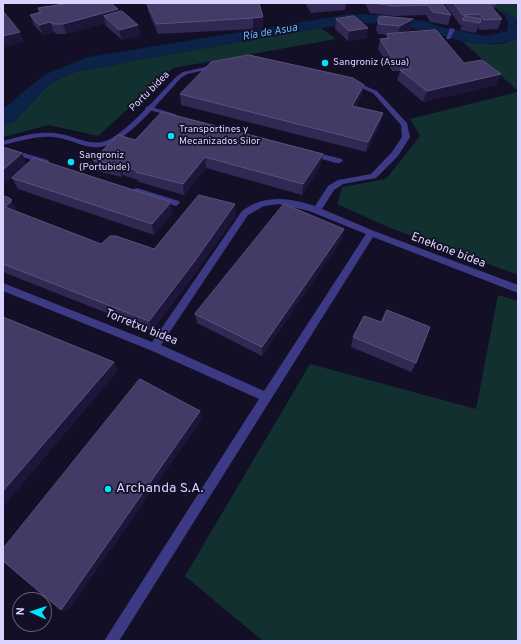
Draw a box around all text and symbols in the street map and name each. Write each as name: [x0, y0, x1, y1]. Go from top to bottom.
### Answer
water label: Ría de Asua: [241, 22, 299, 44]
place label: Sangroniz (Asua): [333, 57, 409, 69]
marker: Sangroniz (Asua): [320, 58, 330, 68]
street label: Portu bidea: [127, 69, 173, 115]
place label: Transportines y Mecanizados Silor: [179, 124, 260, 148]
marker: Transportines y Mecanizados Silor: [166, 131, 176, 141]
place label: Sangroniz (Portubide): [79, 150, 130, 174]
marker: Sangroniz (Portubide): [66, 157, 76, 167]
street label: Enekone bidea: [409, 230, 487, 272]
street label: Torretxu bidea: [103, 307, 179, 349]
place label: Archanda S.A.: [116, 481, 204, 497]
marker: Archanda S.A.: [103, 484, 113, 494]
north arrow: [12, 592, 52, 632]
text: N: [14, 607, 28, 616]

